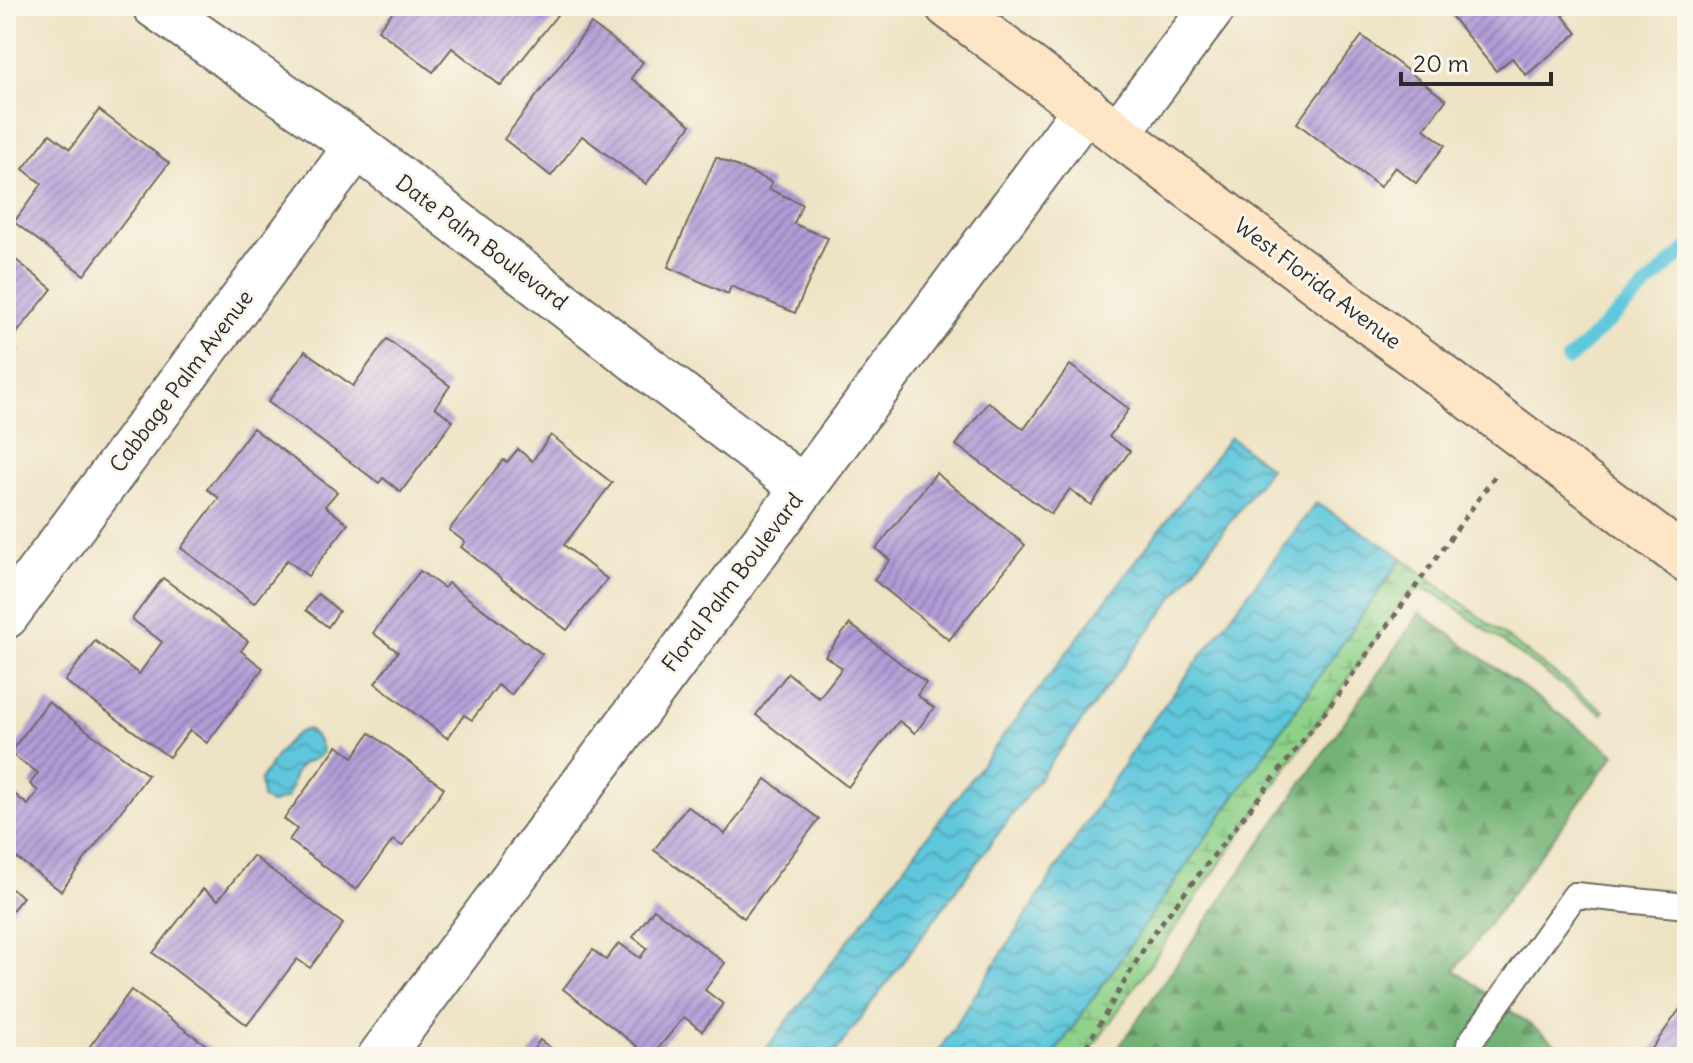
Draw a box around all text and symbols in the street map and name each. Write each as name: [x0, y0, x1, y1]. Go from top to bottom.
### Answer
scale bar: [1401, 36, 1551, 86]
text: 20 m: [1413, 48, 1469, 78]
street label: Date Palm Boulevard: [390, 168, 574, 316]
street label: West Florida Avenue: [1229, 211, 1407, 355]
street label: Cabbage Palm Avenue: [103, 284, 259, 478]
street label: Floral Palm Boulevard: [655, 487, 809, 677]

